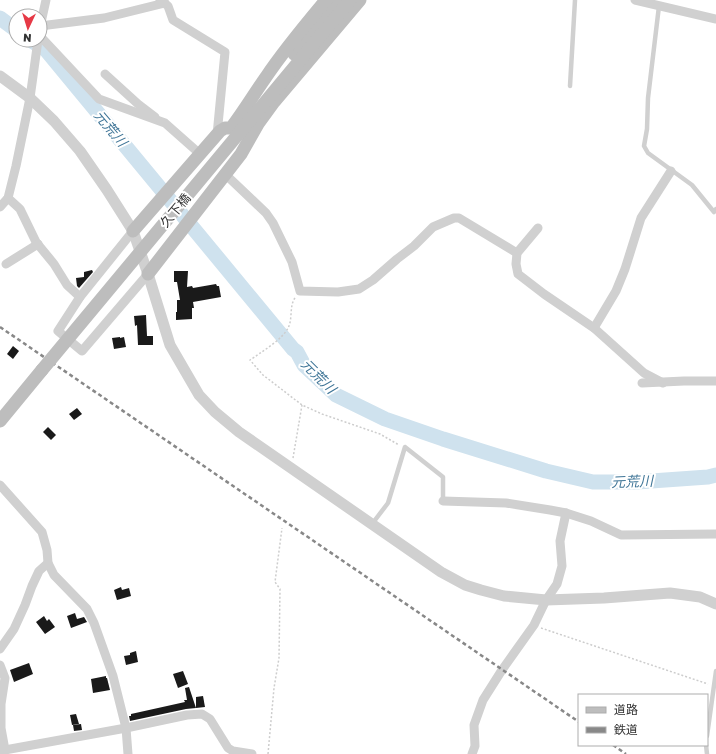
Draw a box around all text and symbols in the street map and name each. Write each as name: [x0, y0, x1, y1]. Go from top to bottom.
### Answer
north arrow: [8, 8, 48, 48]
text: N: [23, 32, 32, 45]
water label: 元荒川: [91, 106, 132, 151]
street label: 久下橋: [156, 190, 194, 230]
water label: 元荒川: [298, 355, 341, 398]
water label: 元荒川: [611, 472, 655, 490]
legend: [578, 694, 708, 746]
text: 道路: [614, 702, 638, 717]
text: 鉄道: [614, 722, 638, 737]

